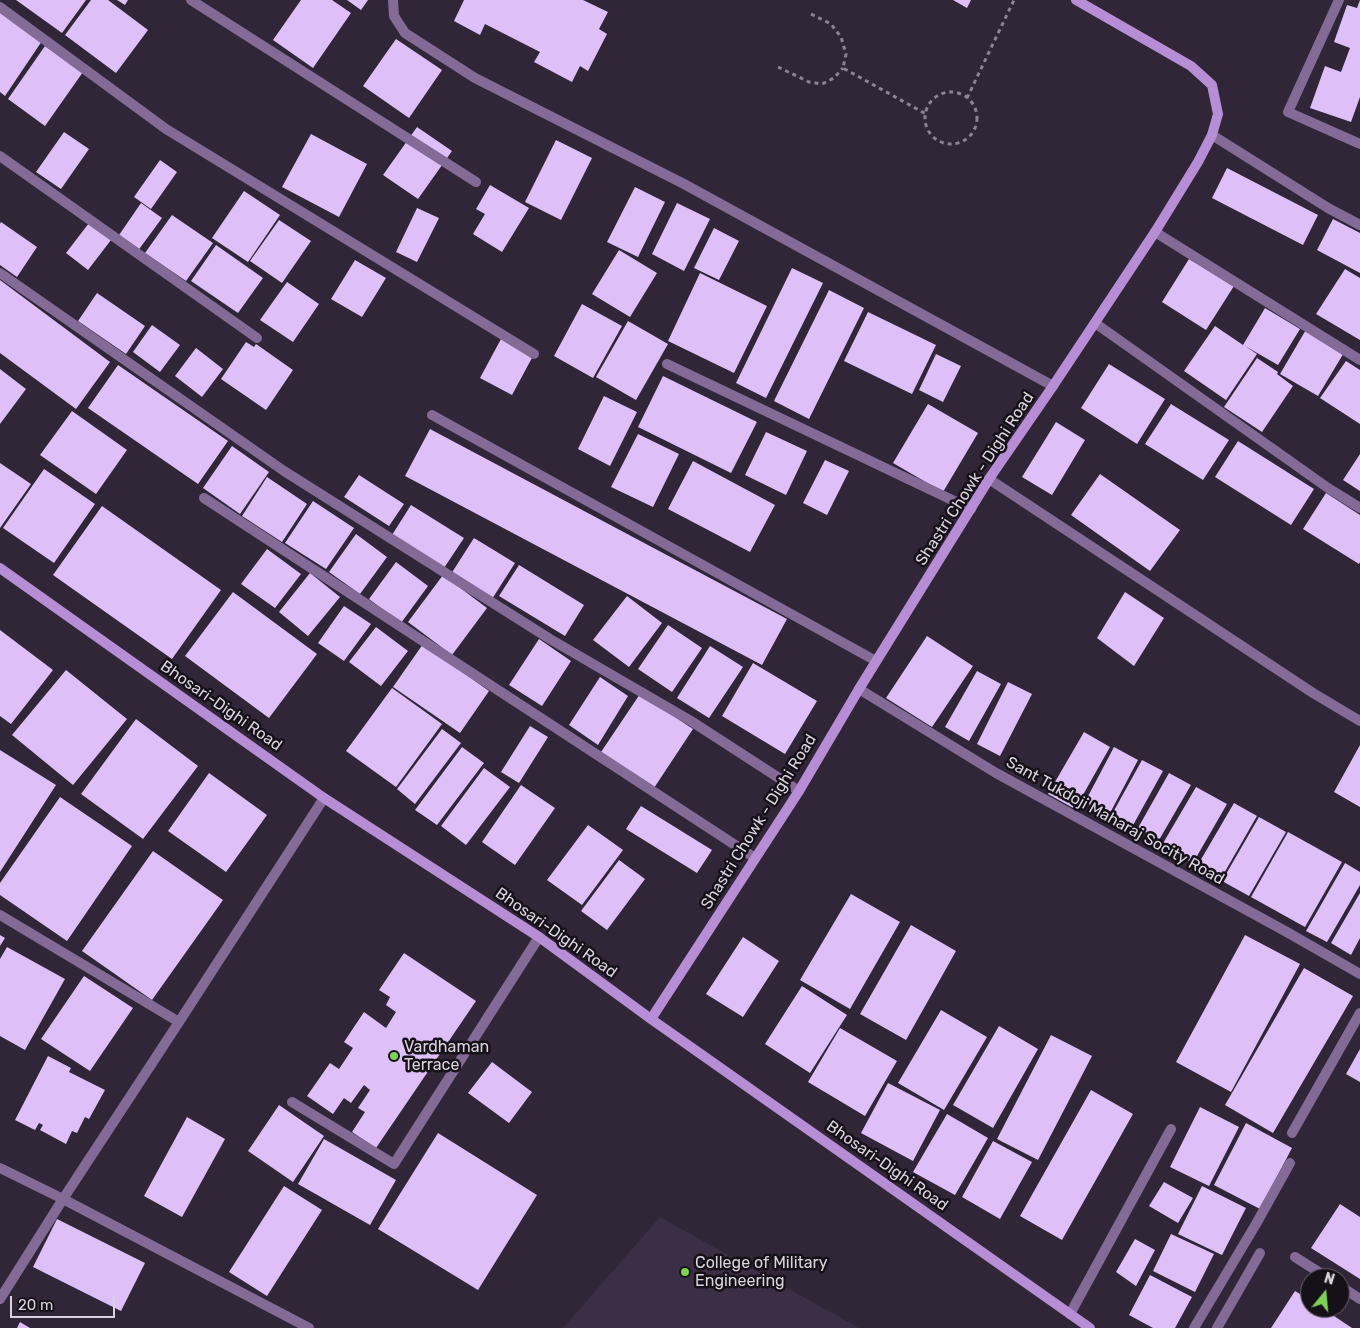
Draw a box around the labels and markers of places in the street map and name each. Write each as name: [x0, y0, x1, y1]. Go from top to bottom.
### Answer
place label: Vardhaman Terrace: [404, 1037, 489, 1075]
marker: Vardhaman Terrace: [388, 1050, 400, 1062]
place label: College of Military Engineering: [695, 1253, 828, 1291]
marker: College of Military Engineering: [679, 1266, 691, 1278]

